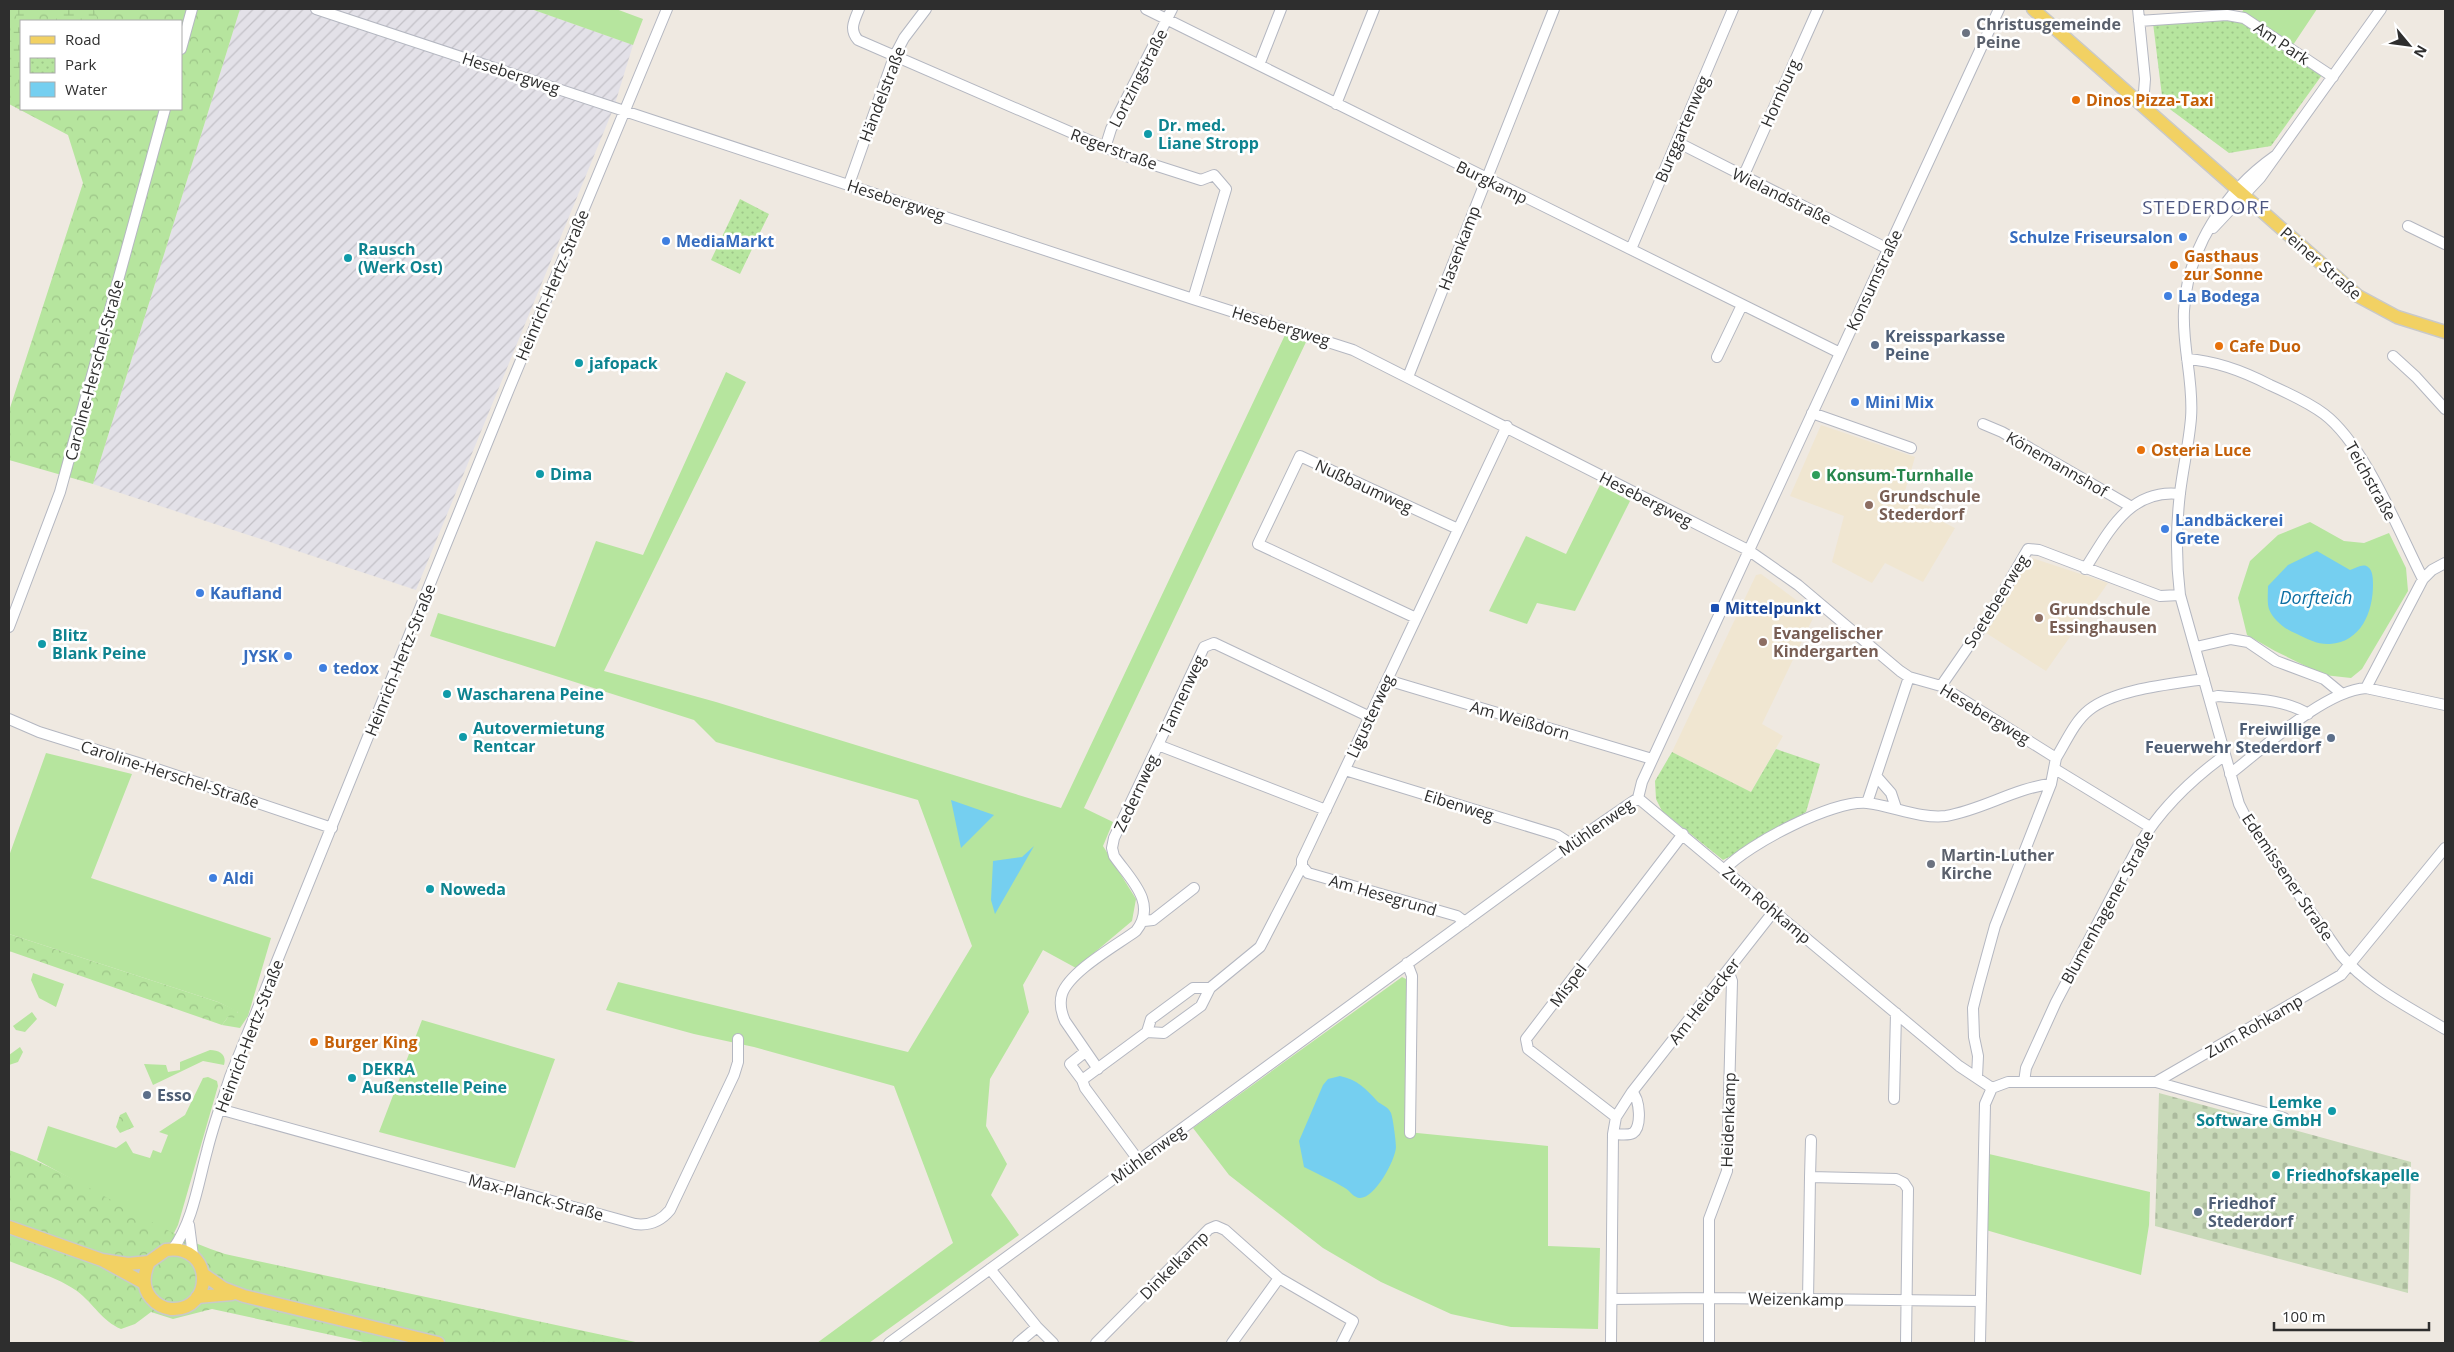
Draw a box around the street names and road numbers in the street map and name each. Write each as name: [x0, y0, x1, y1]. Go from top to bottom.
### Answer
street label: Am Park: [2250, 16, 2315, 70]
street label: Lortzingstraße: [1104, 25, 1172, 131]
street label: Händelstraße: [854, 43, 910, 145]
street label: Hesebergweg: [459, 47, 563, 99]
street label: Hornburg: [1755, 55, 1805, 131]
street label: Burggartenweg: [1650, 72, 1715, 186]
street label: Regerstraße: [1068, 123, 1160, 175]
street label: Burgkamp: [1452, 155, 1532, 209]
street label: Wielandstraße: [1729, 162, 1835, 230]
street label: Hesebergweg: [844, 174, 948, 226]
street label: Hasenkamp: [1433, 203, 1485, 293]
street label: Heinrich-Hertz-Straße: [510, 206, 594, 364]
street label: Peiner Straße: [2276, 222, 2366, 304]
street label: Konsumstraße: [1841, 226, 1907, 334]
street label: Caroline-Herschel-Straße: [59, 277, 129, 463]
street label: Hesebergweg: [1229, 301, 1333, 351]
street label: Könemannshof: [2002, 426, 2113, 503]
street label: Teichstraße: [2340, 438, 2402, 524]
street label: Nußbaumweg: [1312, 454, 1417, 518]
street label: Hesebergweg: [1596, 466, 1696, 532]
street label: Soetebeerweg: [1958, 550, 2034, 652]
street label: Heinrich-Hertz-Straße: [359, 581, 441, 739]
street label: Tannenweg: [1154, 651, 1210, 739]
street label: Ligusterweg: [1341, 670, 1399, 761]
street label: Hesebergweg: [1936, 678, 2034, 750]
street label: Am Weißdorn: [1468, 695, 1572, 745]
street label: Caroline-Herschel-Straße: [78, 735, 262, 813]
street label: Zedernweg: [1108, 750, 1164, 835]
street label: Eibenweg: [1422, 784, 1497, 826]
street label: Mühlenweg: [1554, 793, 1638, 861]
street label: Edemissener Straße: [2237, 809, 2339, 945]
street label: Blumenhagener Straße: [2056, 826, 2158, 988]
street label: Zum Rohkamp: [1718, 861, 1816, 949]
street label: Am Hesegrund: [1327, 869, 1439, 921]
street label: Am Heidacker: [1663, 953, 1745, 1049]
street label: Heinrich-Hertz-Straße: [210, 956, 288, 1116]
street label: Mispel: [1545, 959, 1591, 1011]
street label: Zum Rohkamp: [2201, 989, 2307, 1063]
street label: Heidenkamp: [1715, 1072, 1741, 1168]
street label: Mühlenweg: [1106, 1119, 1190, 1188]
street label: Max-Planck-Straße: [466, 1168, 606, 1226]
street label: Dinkelkamp: [1135, 1226, 1213, 1304]
street label: Weizenkamp: [1748, 1287, 1844, 1311]

